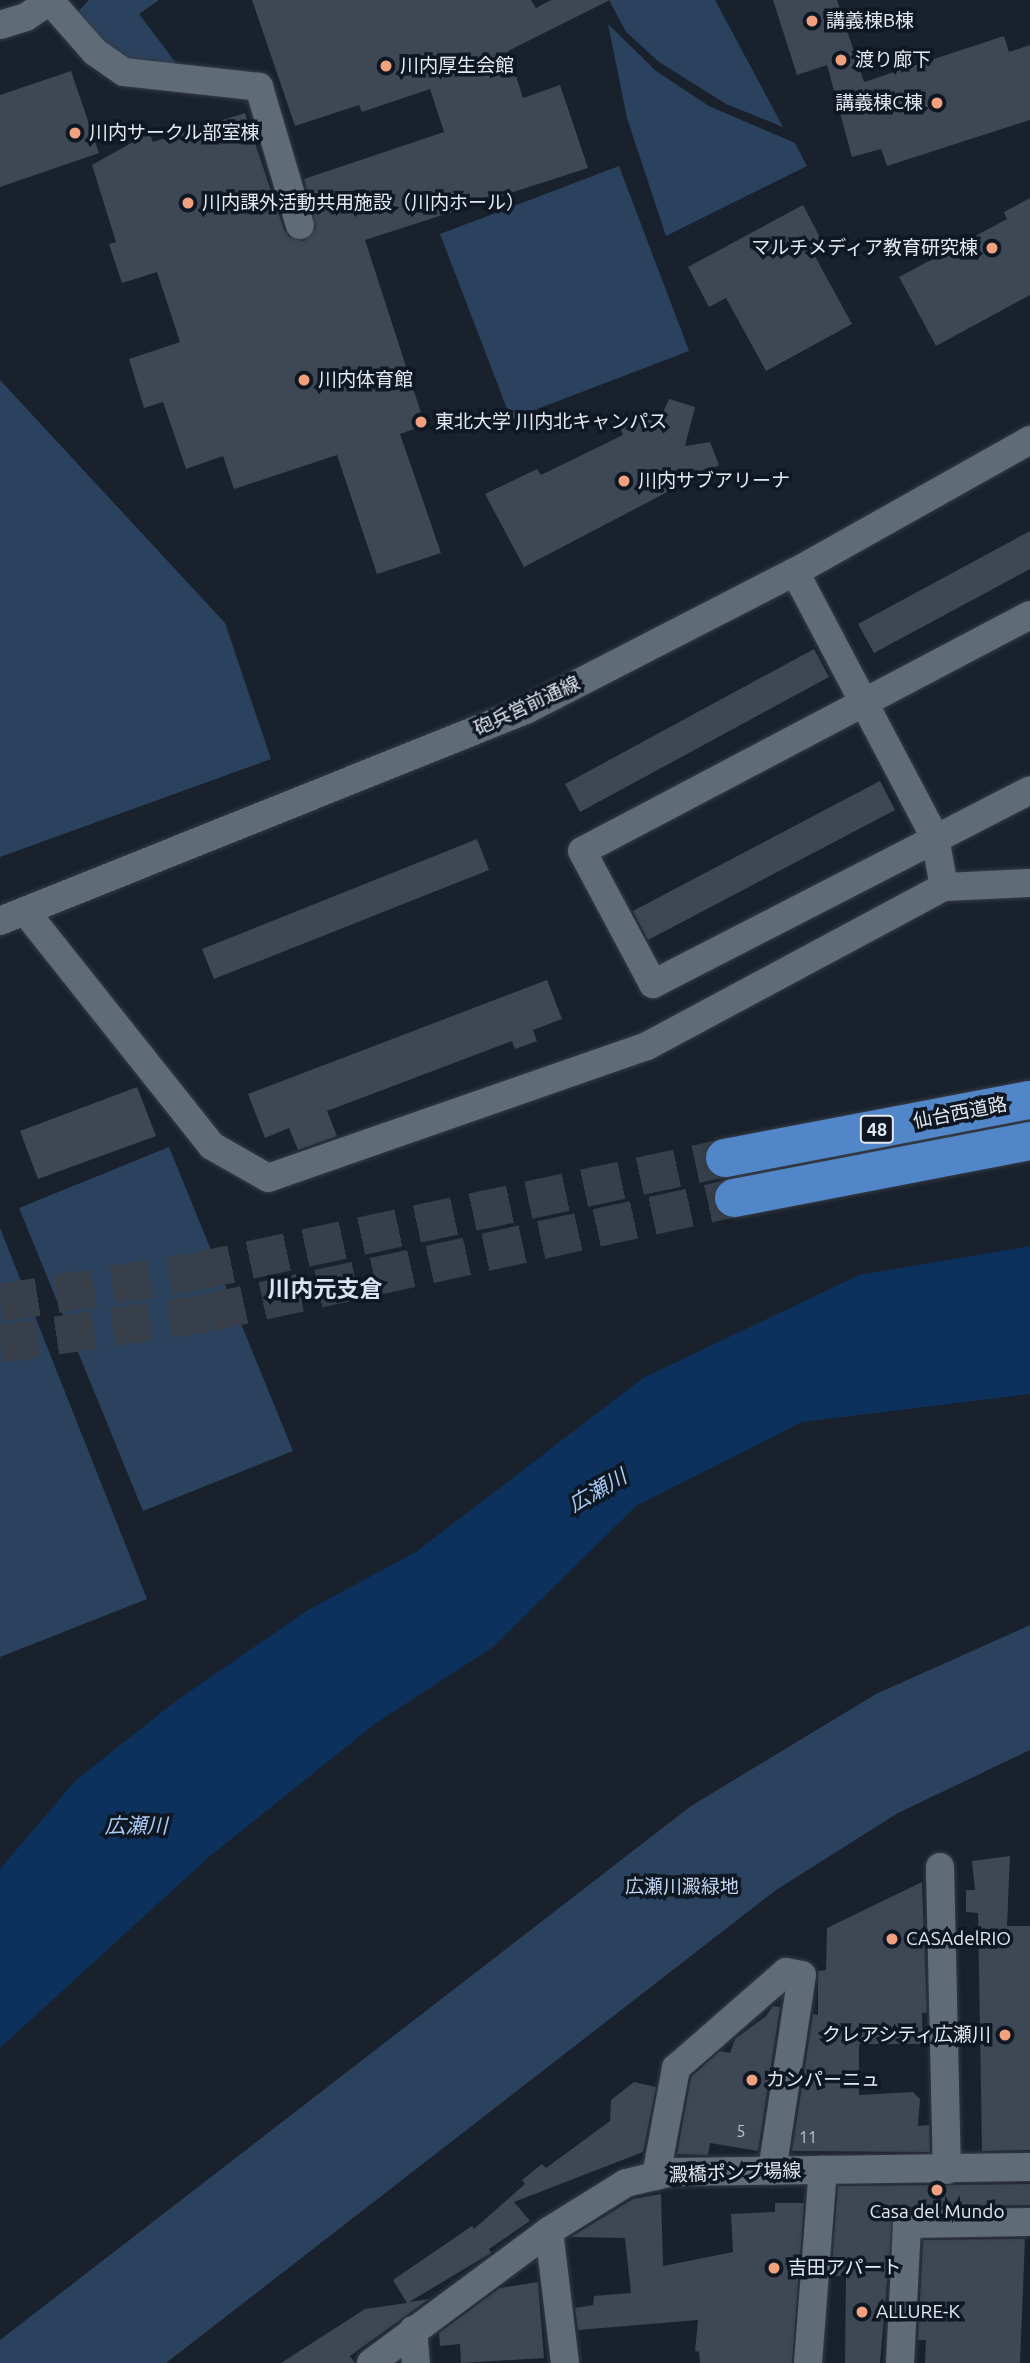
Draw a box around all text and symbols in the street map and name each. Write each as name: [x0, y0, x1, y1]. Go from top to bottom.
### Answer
place label: 講義棟B棟: [826, 10, 914, 32]
marker: 講義棟B棟: [804, 13, 820, 29]
place label: 渡り廊下: [855, 49, 931, 71]
marker: 渡り廊下: [833, 52, 849, 68]
place label: 川内厚生会館: [400, 55, 514, 77]
marker: 川内厚生会館: [378, 58, 394, 74]
place label: 講義棟C棟: [835, 92, 923, 114]
marker: 講義棟C棟: [929, 95, 945, 111]
place label: 川内サークル部室棟: [89, 122, 260, 144]
marker: 川内サークル部室棟: [67, 125, 83, 141]
place label: 川内課外活動共用施設（川内ホール）: [202, 192, 525, 214]
marker: 川内課外活動共用施設（川内ホール）: [180, 195, 196, 211]
place label: マルチメディア教育研究棟: [750, 237, 978, 259]
marker: マルチメディア教育研究棟: [984, 240, 1000, 256]
place label: 川内体育館: [318, 369, 413, 391]
marker: 川内体育館: [296, 372, 312, 388]
place label: 東北大学 川内北キャンパス: [435, 411, 667, 433]
marker: 東北大学 川内北キャンパス: [413, 414, 429, 430]
place label: 川内サブアリーナ: [638, 470, 790, 492]
marker: 川内サブアリーナ: [616, 473, 632, 489]
street label: 砲兵営前通線: [471, 672, 583, 740]
street label: 仙台西道路: [911, 1093, 1009, 1133]
road number: 48: [860, 1114, 894, 1144]
district label: 川内元支倉: [268, 1275, 382, 1303]
water label: 広瀬川: [563, 1463, 631, 1517]
water label: 広瀬川: [105, 1812, 167, 1838]
park label: 広瀬川澱緑地: [625, 1876, 739, 1898]
place label: CASAdelRIO: [906, 1928, 1011, 1950]
marker: CASAdelRIO: [884, 1931, 900, 1947]
place label: クレアシティ広瀬川: [820, 2024, 991, 2046]
marker: クレアシティ広瀬川: [997, 2027, 1013, 2043]
place label: カンパーニュ: [766, 2069, 880, 2091]
marker: カンパーニュ: [744, 2072, 760, 2088]
house number: 5: [736, 2121, 746, 2141]
house number: 11: [799, 2127, 817, 2147]
street label: 澱橋ポンプ場線: [668, 2159, 802, 2187]
marker: Casa del Mundo: [929, 2182, 945, 2198]
place label: Casa del Mundo: [869, 2201, 1005, 2223]
place label: 吉田アパート: [788, 2257, 902, 2279]
marker: 吉田アパート: [766, 2260, 782, 2276]
place label: ALLURE-K: [876, 2301, 960, 2323]
marker: ALLURE-K: [854, 2304, 870, 2320]

